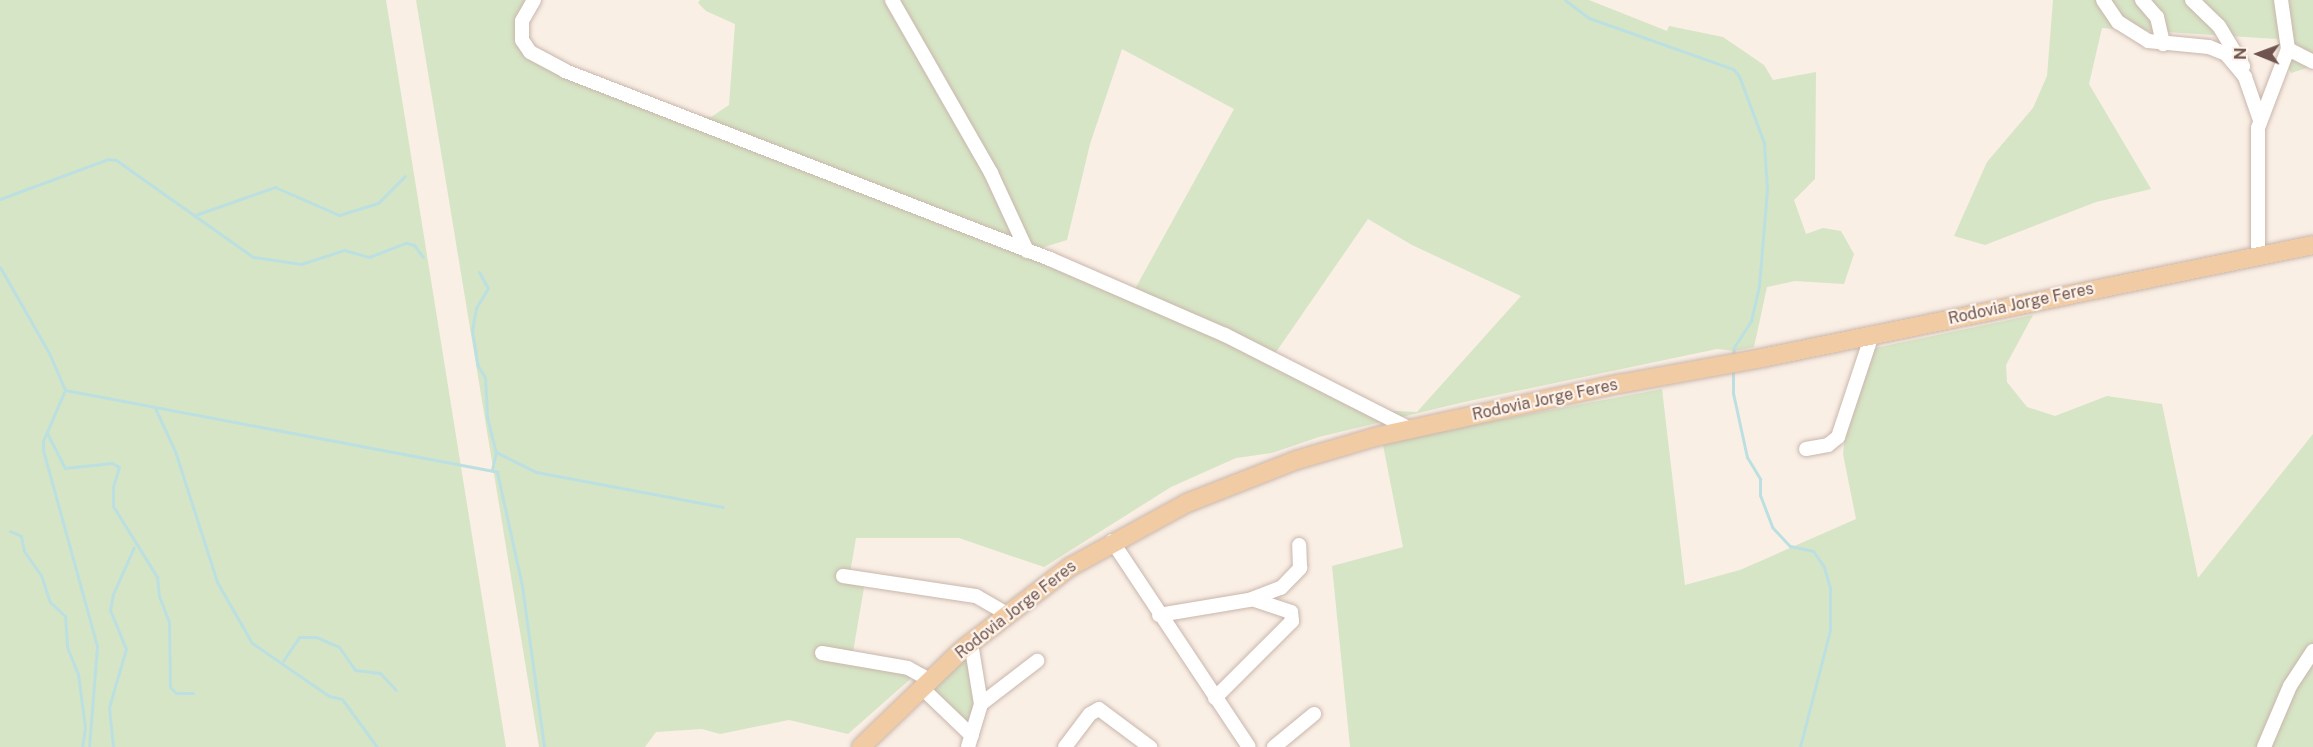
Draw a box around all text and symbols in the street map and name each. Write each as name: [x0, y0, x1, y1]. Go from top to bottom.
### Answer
north arrow: [2229, 24, 2289, 84]
text: N: [2231, 47, 2250, 60]
street label: Rodovia Jorge Feres: [1946, 279, 2096, 329]
street label: Rodovia Jorge Feres: [1470, 375, 1620, 425]
street label: Rodovia Jorge Feres: [952, 557, 1080, 663]

